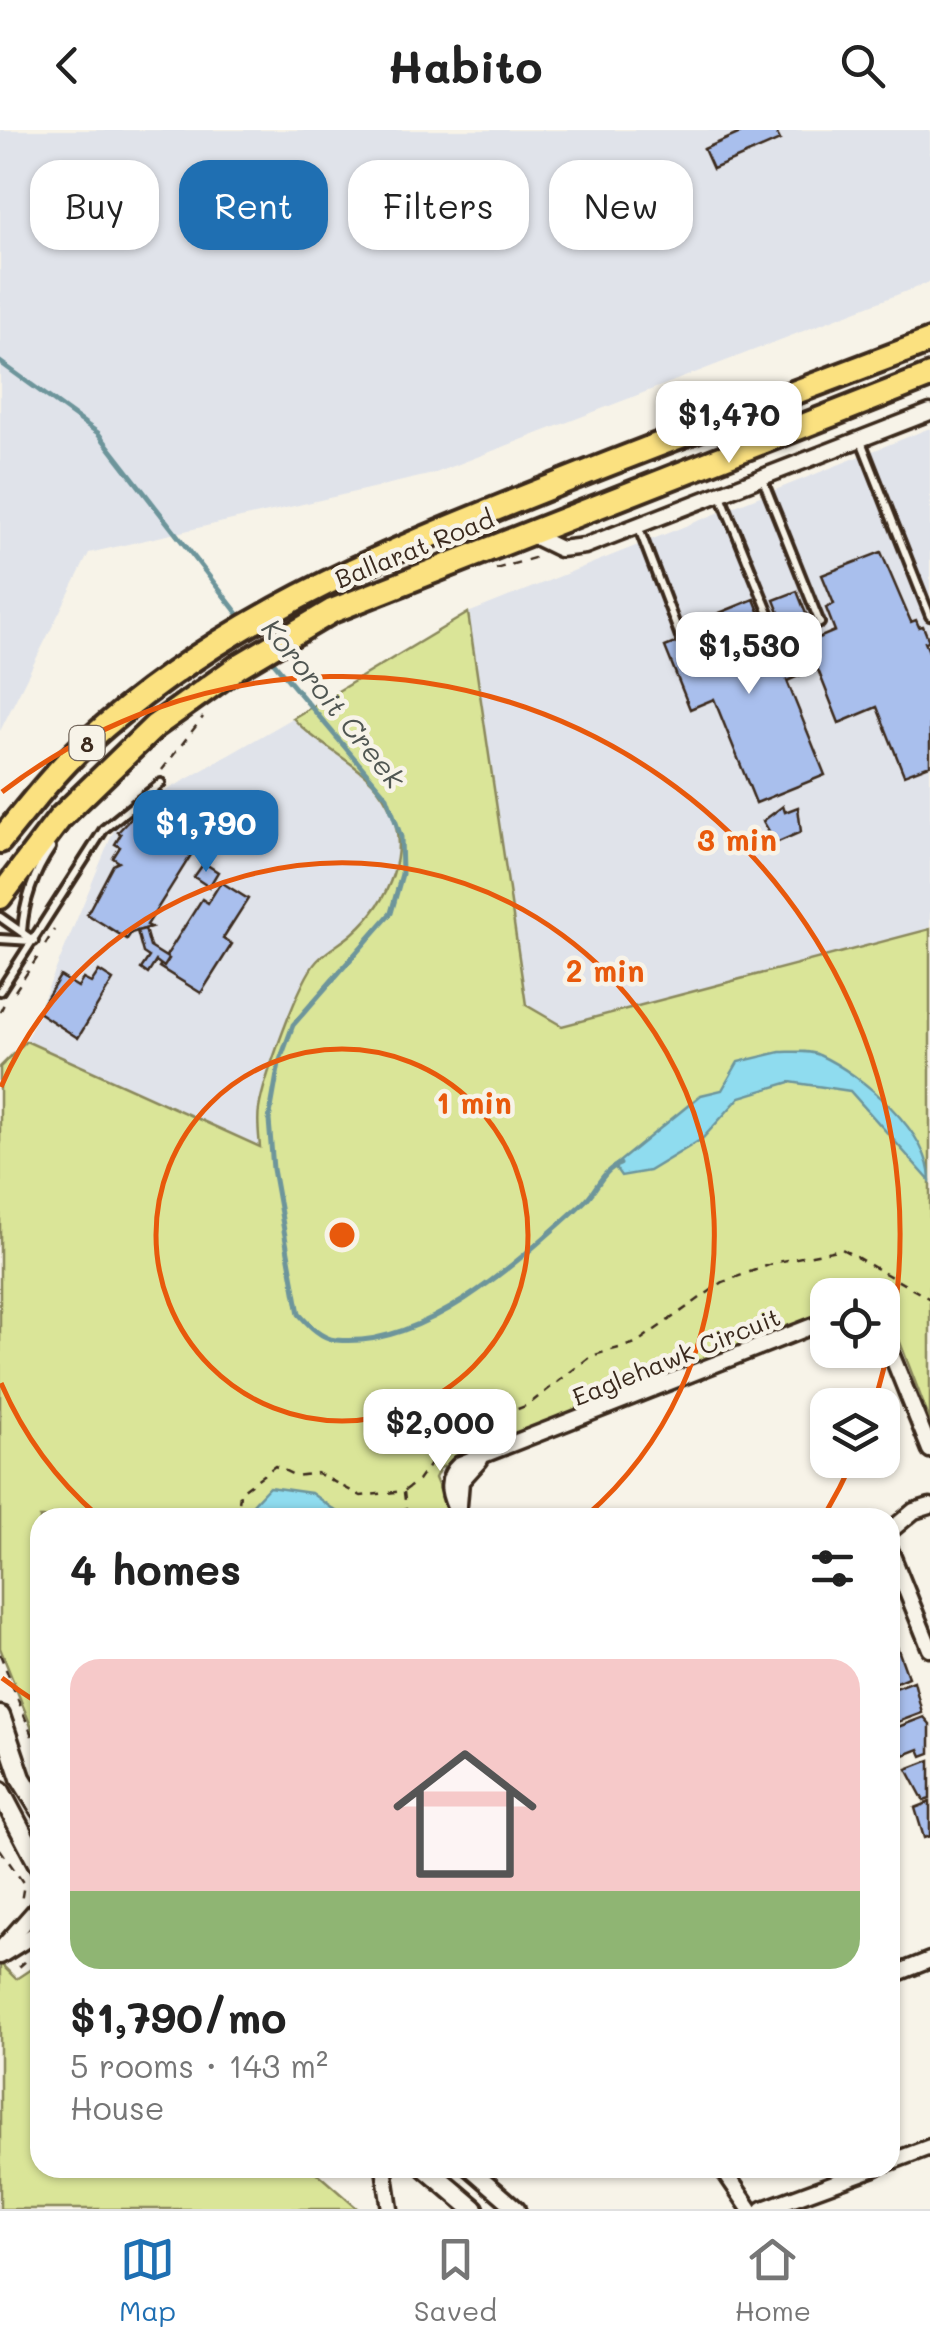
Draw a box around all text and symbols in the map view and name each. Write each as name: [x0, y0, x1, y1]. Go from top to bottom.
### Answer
text: Habito: [388, 36, 542, 94]
icon: back: [40, 38, 95, 93]
icon: search: [835, 38, 890, 93]
chip: Buy: [30, 160, 159, 250]
chip: Rent: [179, 160, 328, 250]
chip: Filters: [348, 160, 529, 250]
chip: New: [549, 160, 693, 250]
pin: $1,470: [648, 381, 810, 466]
text: $1,470: [678, 392, 780, 434]
street label: Ballarat Road: [330, 502, 498, 594]
water label: Kororoit Creek: [254, 611, 414, 796]
pin: $1,530: [668, 612, 830, 697]
text: $1,530: [698, 623, 800, 665]
road number: 8: [70, 726, 104, 760]
pin: $1,790: [125, 790, 287, 875]
text: $1,790: [155, 801, 257, 843]
text: 3 min: [697, 819, 777, 859]
text: 2 min: [566, 950, 644, 990]
text: 1 min: [436, 1082, 512, 1122]
centre of rings: [324, 1217, 360, 1253]
map controls: [810, 1278, 900, 1478]
button: locate: [810, 1278, 900, 1368]
street label: Eaglehawk Circuit: [567, 1300, 785, 1412]
button: layers: [810, 1388, 900, 1478]
pin: $2,000: [359, 1389, 521, 1474]
text: $2,000: [385, 1400, 495, 1442]
text: 4 homes: [70, 1541, 241, 1596]
icon: filters: [805, 1541, 860, 1596]
icon: home: [375, 1724, 555, 1904]
text: $1,790/mo: [70, 1989, 286, 2044]
text: 5 rooms · 143 m²: [70, 2044, 328, 2086]
text: House: [70, 2086, 165, 2128]
tab: Map: [119, 2232, 176, 2328]
tab: Saved: [414, 2232, 497, 2328]
tab: Home: [735, 2232, 811, 2328]

